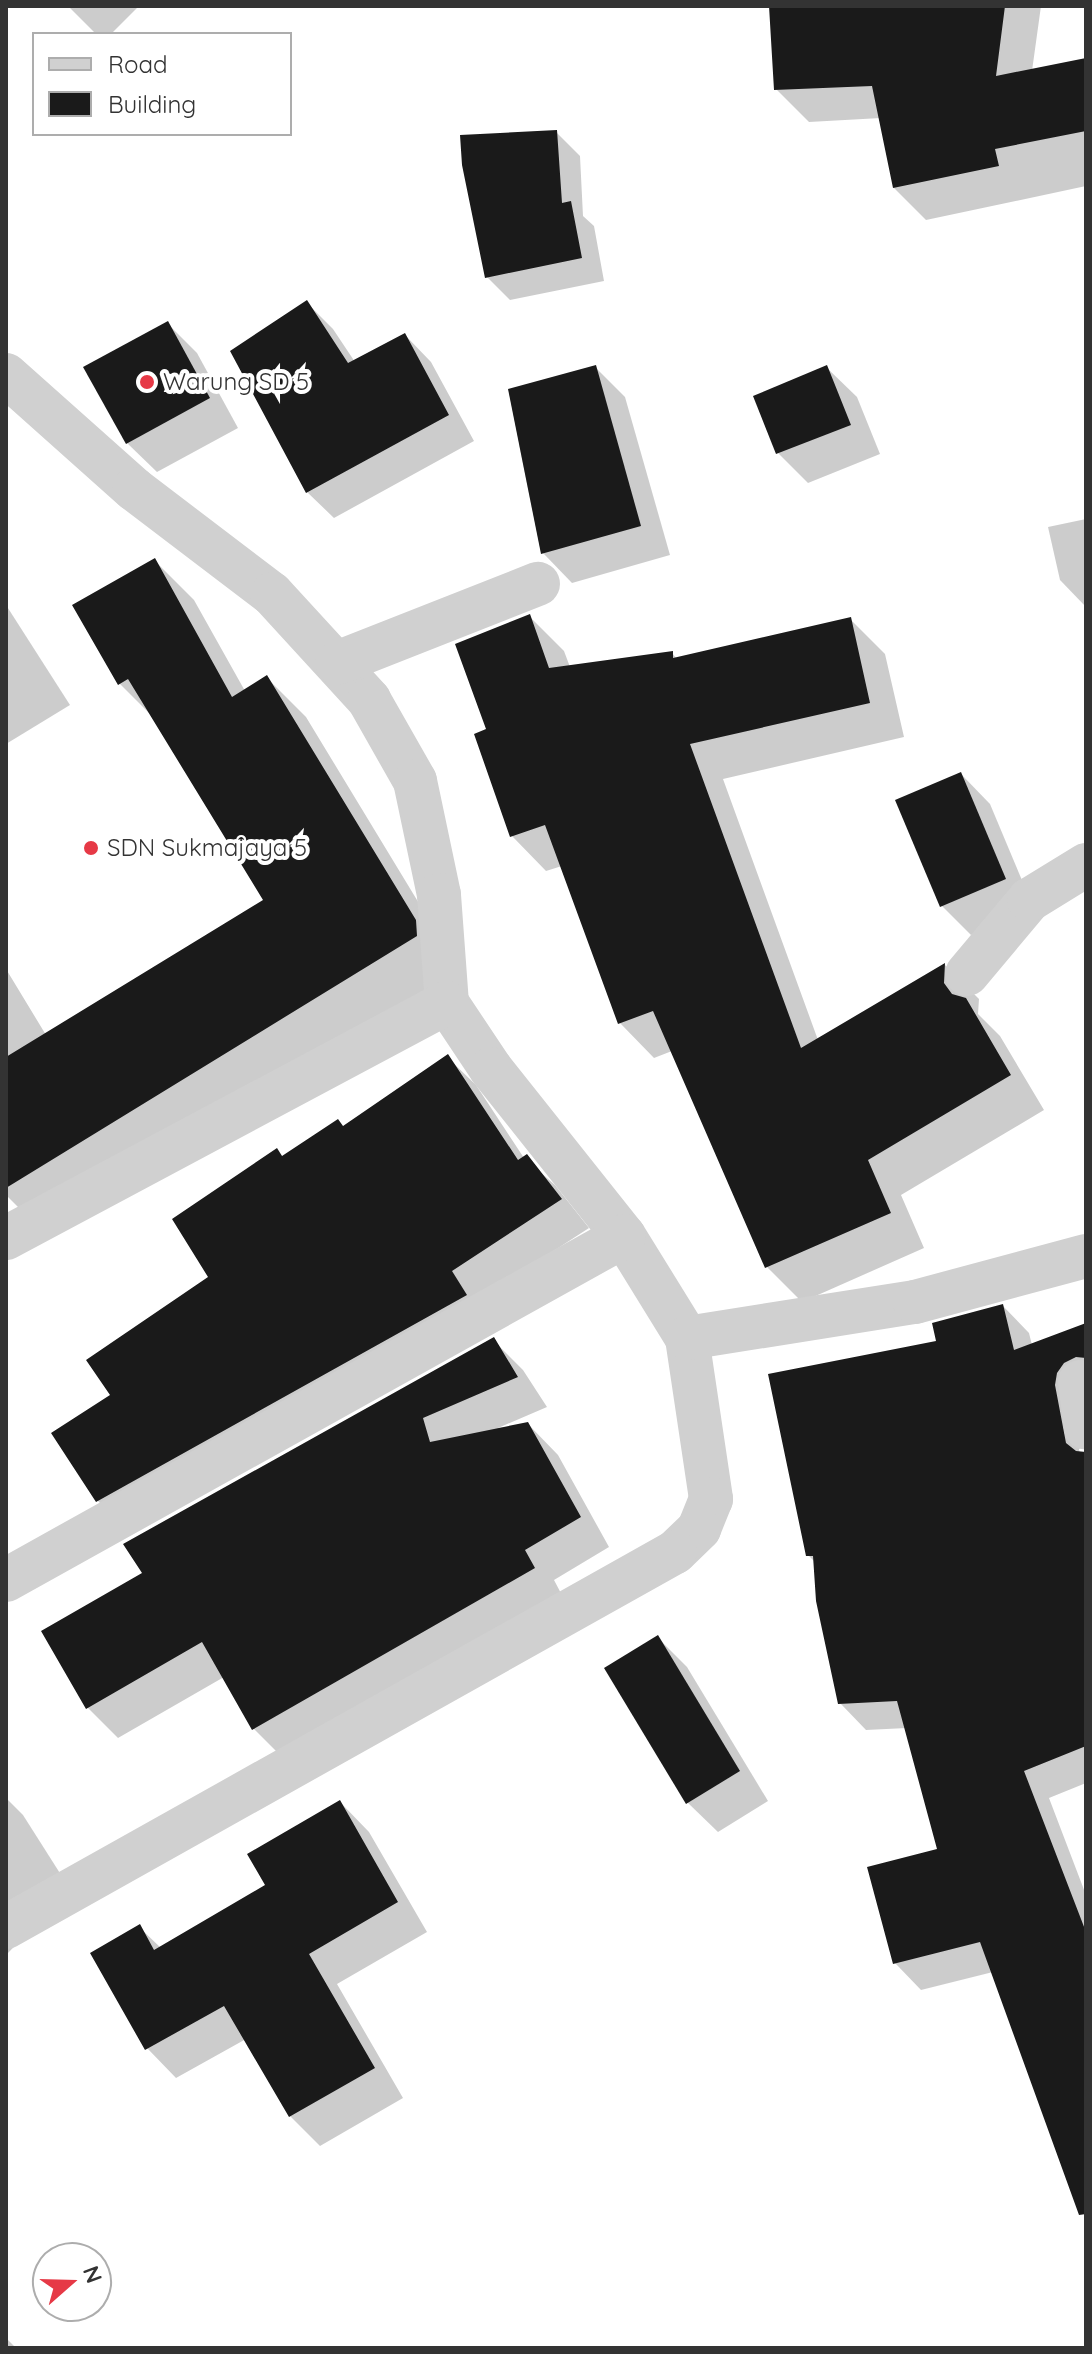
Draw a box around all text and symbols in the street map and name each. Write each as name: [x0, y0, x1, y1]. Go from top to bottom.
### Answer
legend: [32, 32, 292, 136]
text: Road: [108, 49, 168, 79]
text: Building: [108, 89, 196, 119]
place label: Warung SD 5: [163, 368, 309, 396]
marker: Warung SD 5: [138, 373, 156, 391]
place label: SDN Sukmajaya 5: [107, 834, 307, 862]
marker: SDN Sukmajaya 5: [82, 839, 100, 857]
north arrow: [32, 2242, 112, 2322]
text: N: [77, 2262, 109, 2287]

